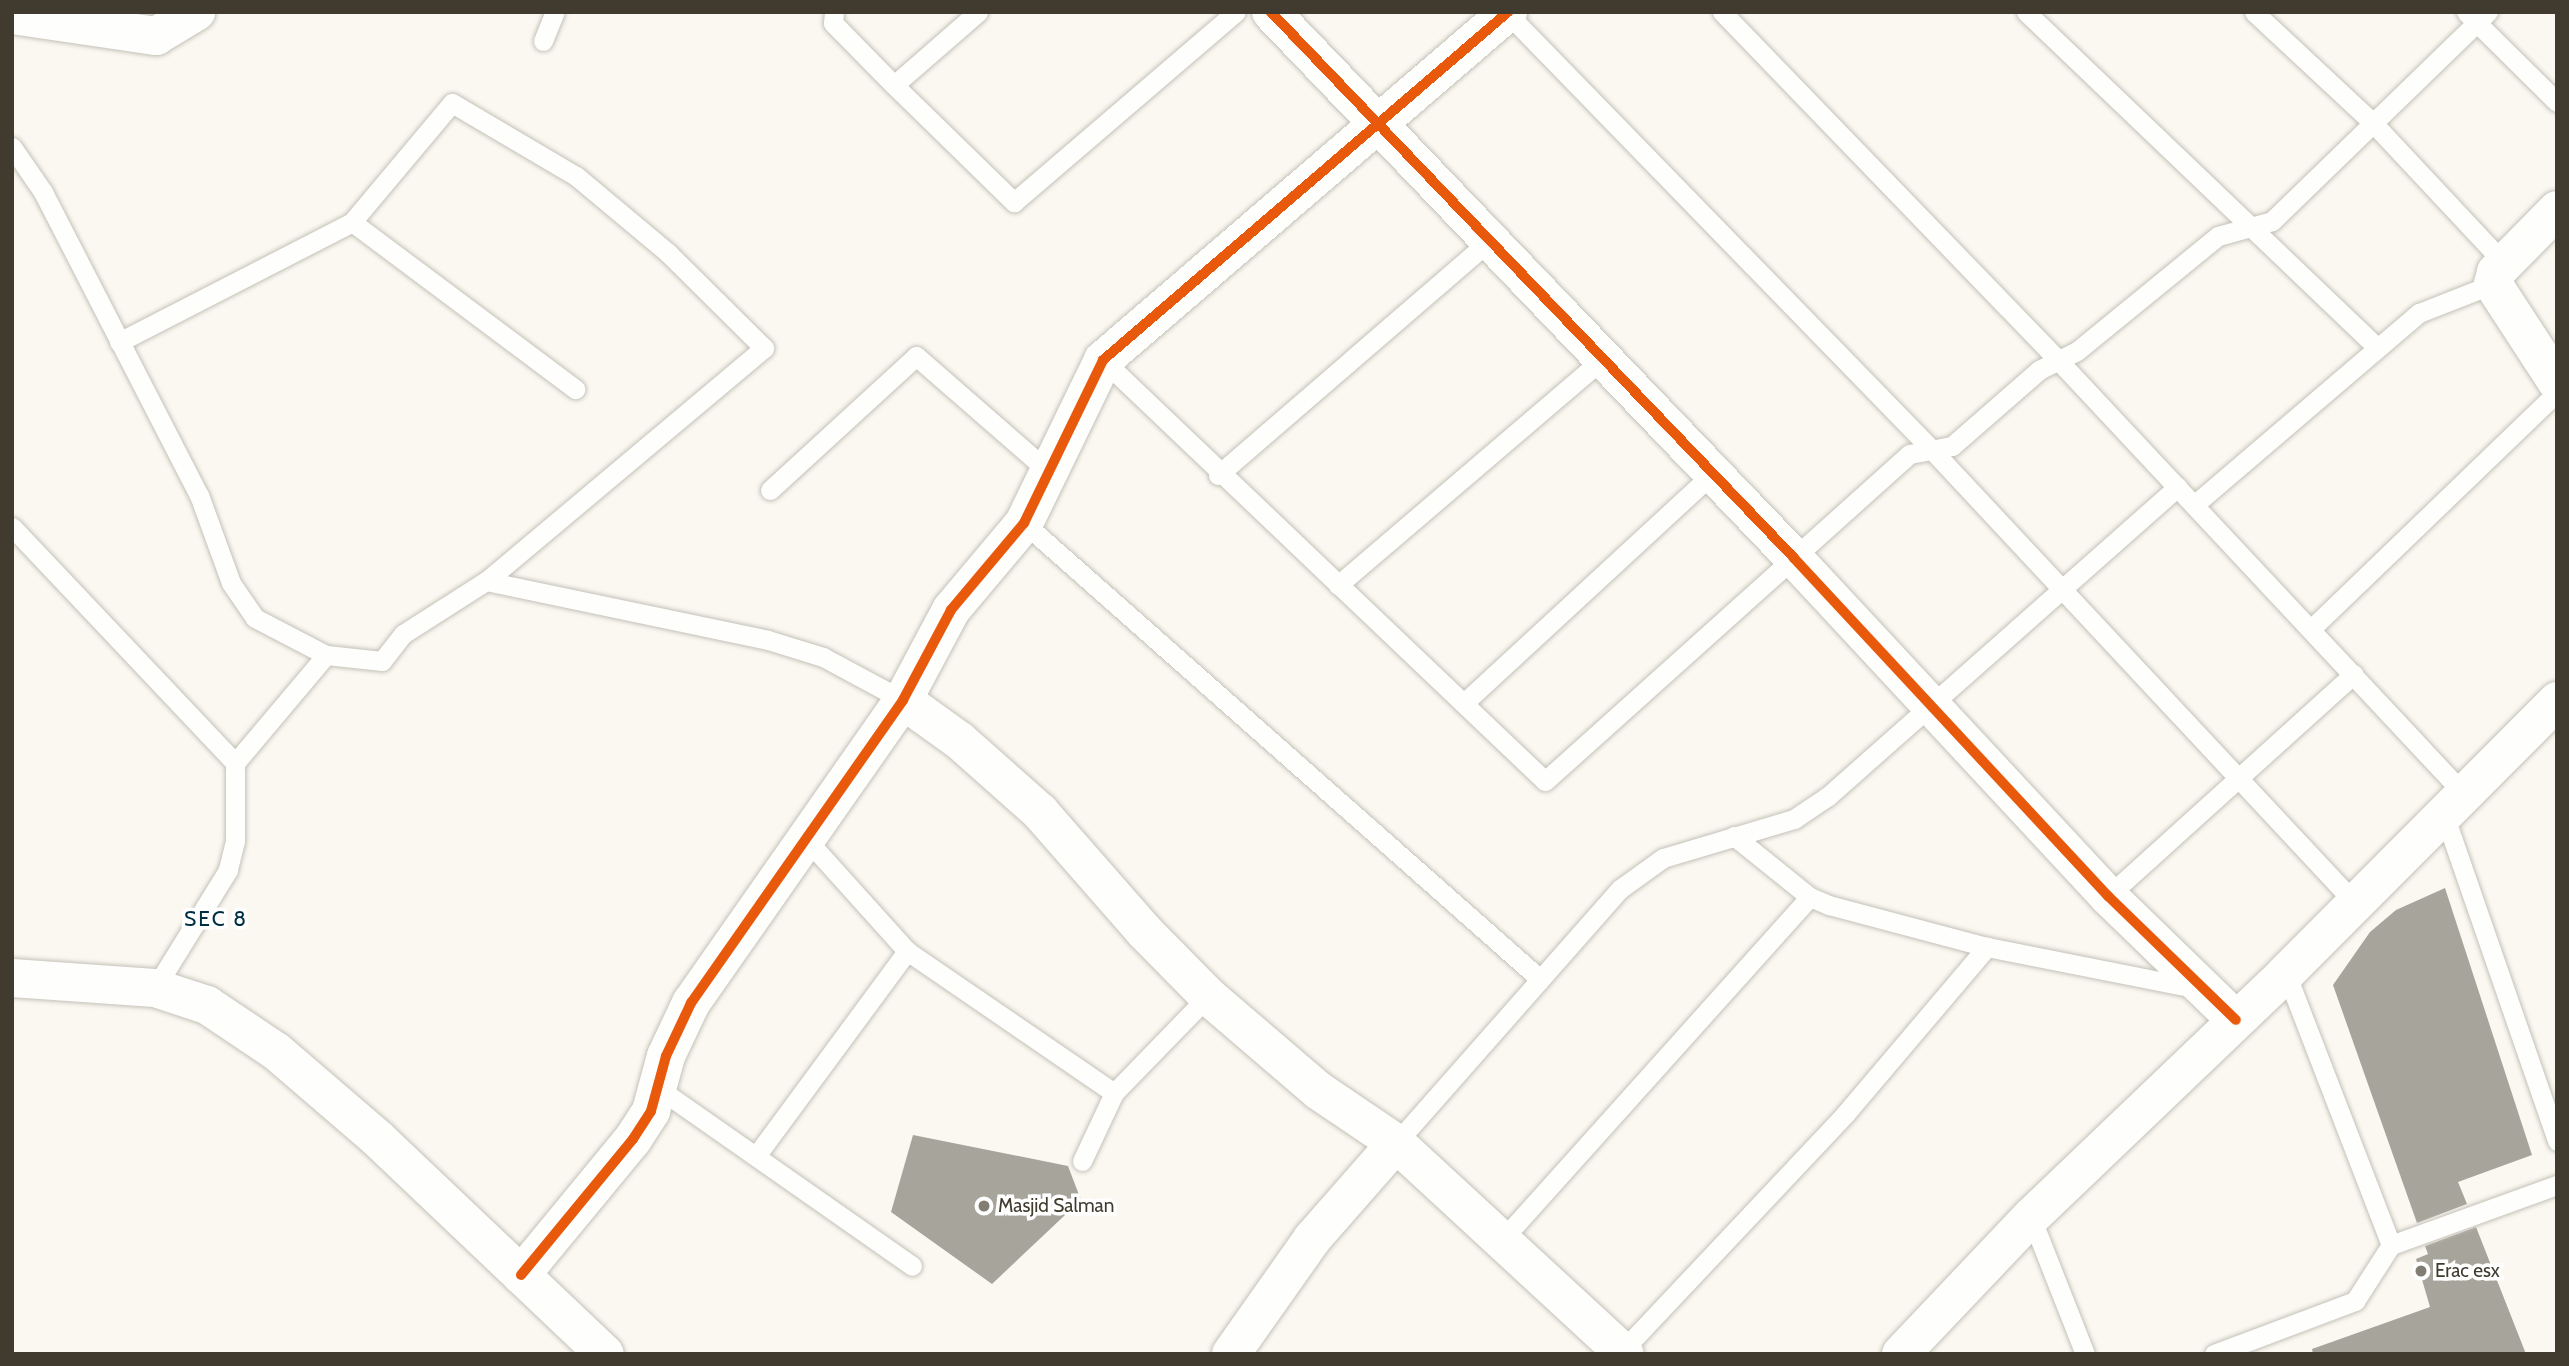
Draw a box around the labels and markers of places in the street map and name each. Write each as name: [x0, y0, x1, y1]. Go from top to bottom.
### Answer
place label: Masjid Salman: [998, 1195, 1114, 1217]
marker: Masjid Salman: [976, 1198, 992, 1214]
place label: Erac esx: [2435, 1260, 2500, 1282]
marker: Erac esx: [2413, 1263, 2429, 1279]

